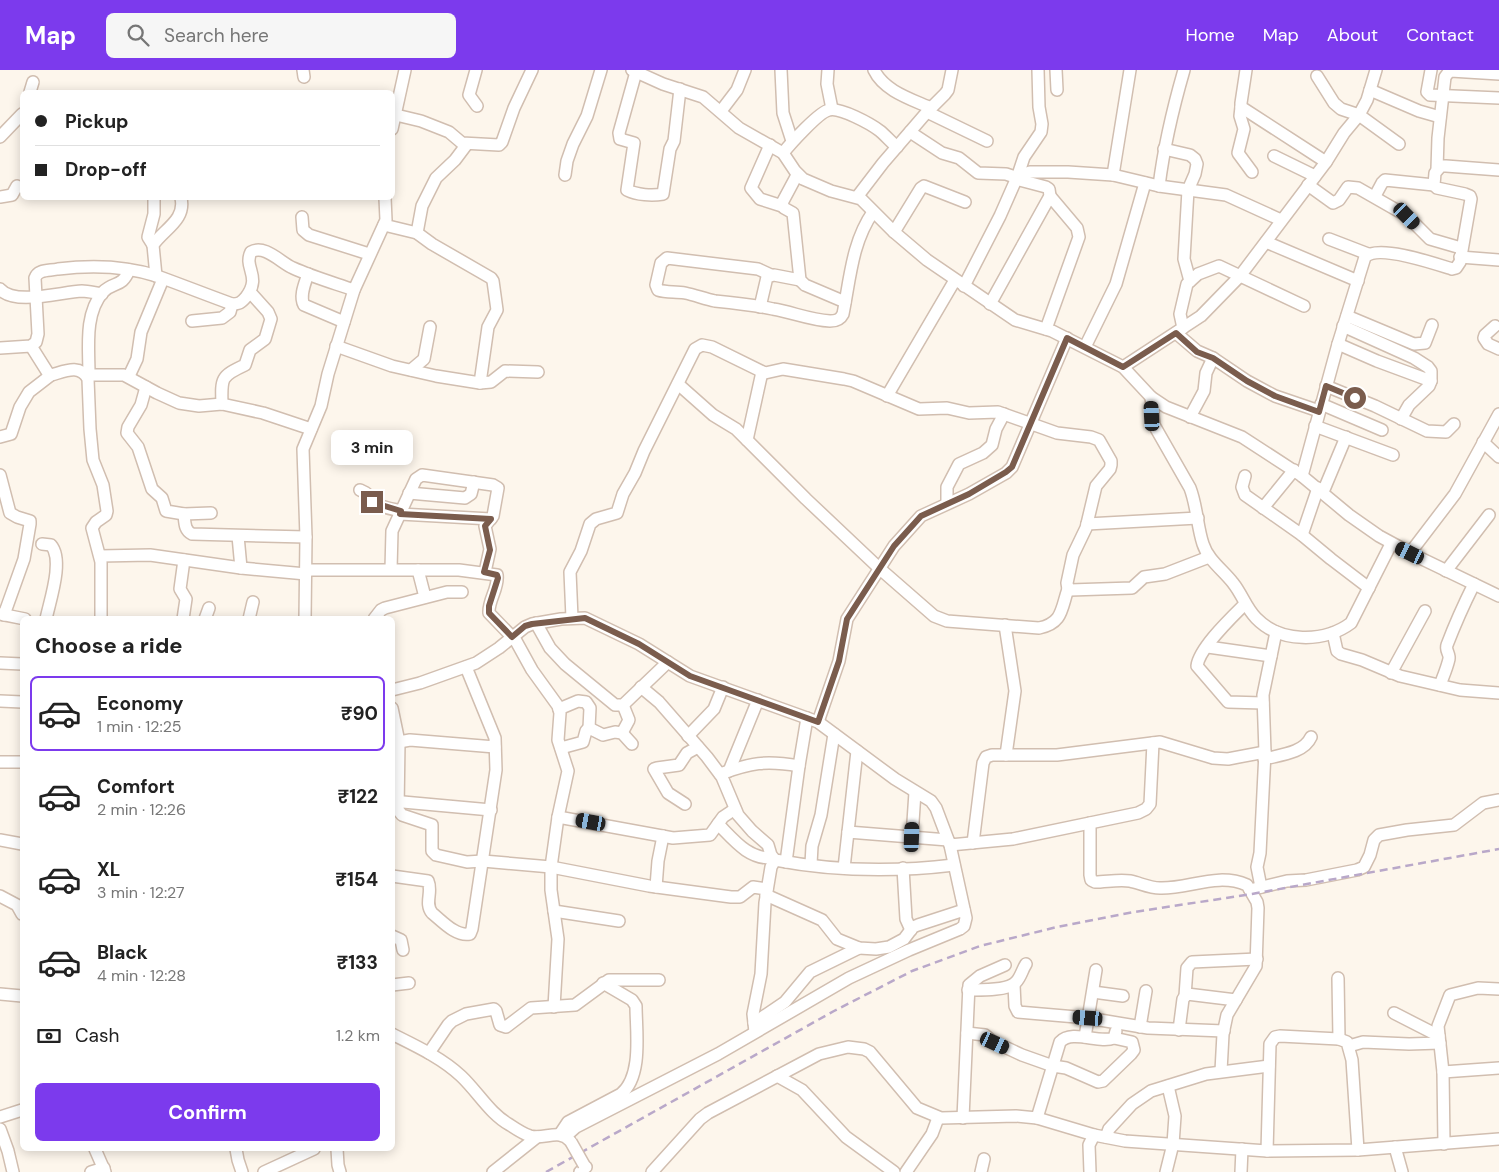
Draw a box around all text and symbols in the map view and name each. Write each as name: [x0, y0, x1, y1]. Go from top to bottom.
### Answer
search box: [106, 13, 456, 58]
text: Map: [25, 20, 76, 51]
icon: search: [124, 21, 152, 49]
text: Search here: [164, 23, 269, 48]
text: Home: [1185, 23, 1235, 47]
text: Map: [1263, 23, 1299, 47]
text: About: [1327, 23, 1378, 47]
text: Contact: [1406, 23, 1474, 47]
text: Pickup: [65, 109, 129, 134]
text: Drop-off: [65, 157, 147, 182]
car: [1391, 200, 1422, 232]
route start: [1344, 387, 1366, 409]
car: [1143, 401, 1160, 431]
callout: 3 min: [331, 430, 413, 464]
text: 3 min: [351, 437, 393, 458]
route end: [361, 491, 383, 513]
car: [1393, 540, 1426, 566]
text: Choose a ride: [35, 631, 183, 660]
icon: car: [37, 691, 82, 736]
text: Economy: [97, 691, 184, 716]
text: ₹90: [341, 701, 378, 726]
text: 1 min · 12:25: [97, 716, 182, 737]
icon: car: [37, 774, 82, 819]
text: Comfort: [97, 774, 175, 799]
text: ₹122: [337, 784, 378, 809]
text: 2 min · 12:26: [97, 799, 186, 820]
car: [574, 812, 607, 832]
car: [903, 822, 920, 852]
icon: car: [37, 857, 82, 902]
text: XL: [97, 857, 120, 882]
text: ₹154: [335, 867, 378, 892]
text: 3 min · 12:27: [97, 882, 185, 903]
icon: car: [37, 940, 82, 985]
text: Black: [97, 940, 148, 965]
text: ₹133: [336, 950, 378, 975]
text: 4 min · 12:28: [97, 965, 186, 986]
car: [1072, 1009, 1103, 1027]
icon: cash: [35, 1022, 63, 1050]
text: Cash: [75, 1023, 119, 1048]
text: 1.2 km: [336, 1025, 380, 1046]
car: [978, 1030, 1011, 1056]
button: Confirm: [35, 1083, 380, 1141]

